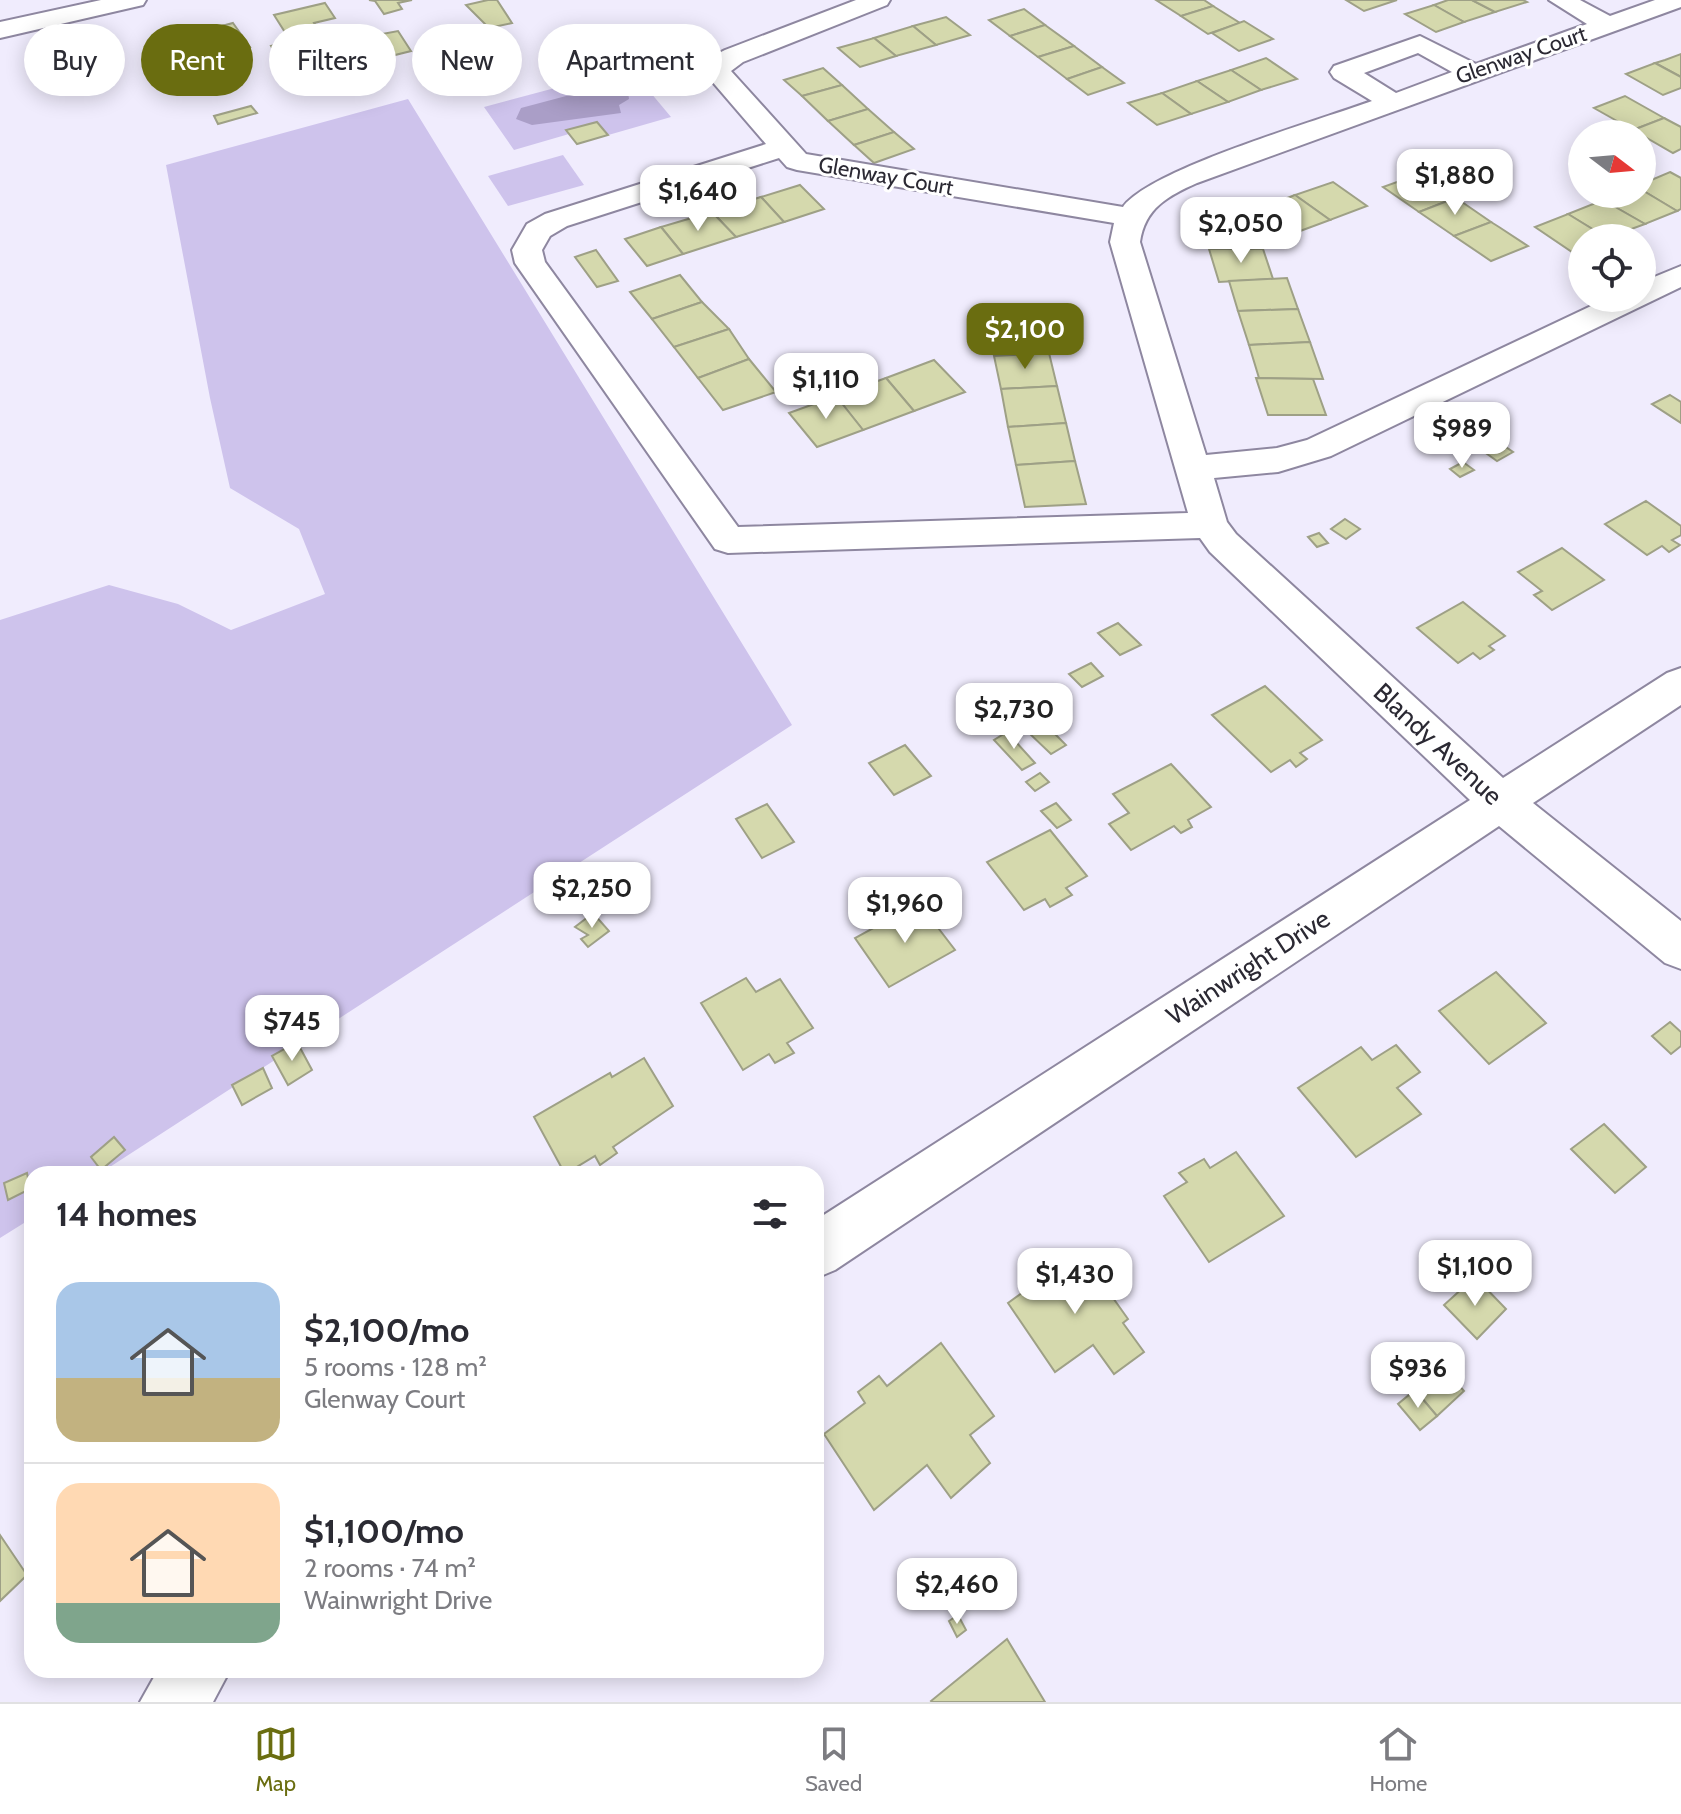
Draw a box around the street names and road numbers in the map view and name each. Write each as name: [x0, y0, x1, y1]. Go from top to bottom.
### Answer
street label: Glenway Court: [1452, 20, 1590, 90]
street label: Glenway Court: [816, 151, 956, 201]
street label: Blandy Avenue: [1367, 676, 1509, 812]
street label: Wainwright Drive: [1160, 902, 1336, 1032]

